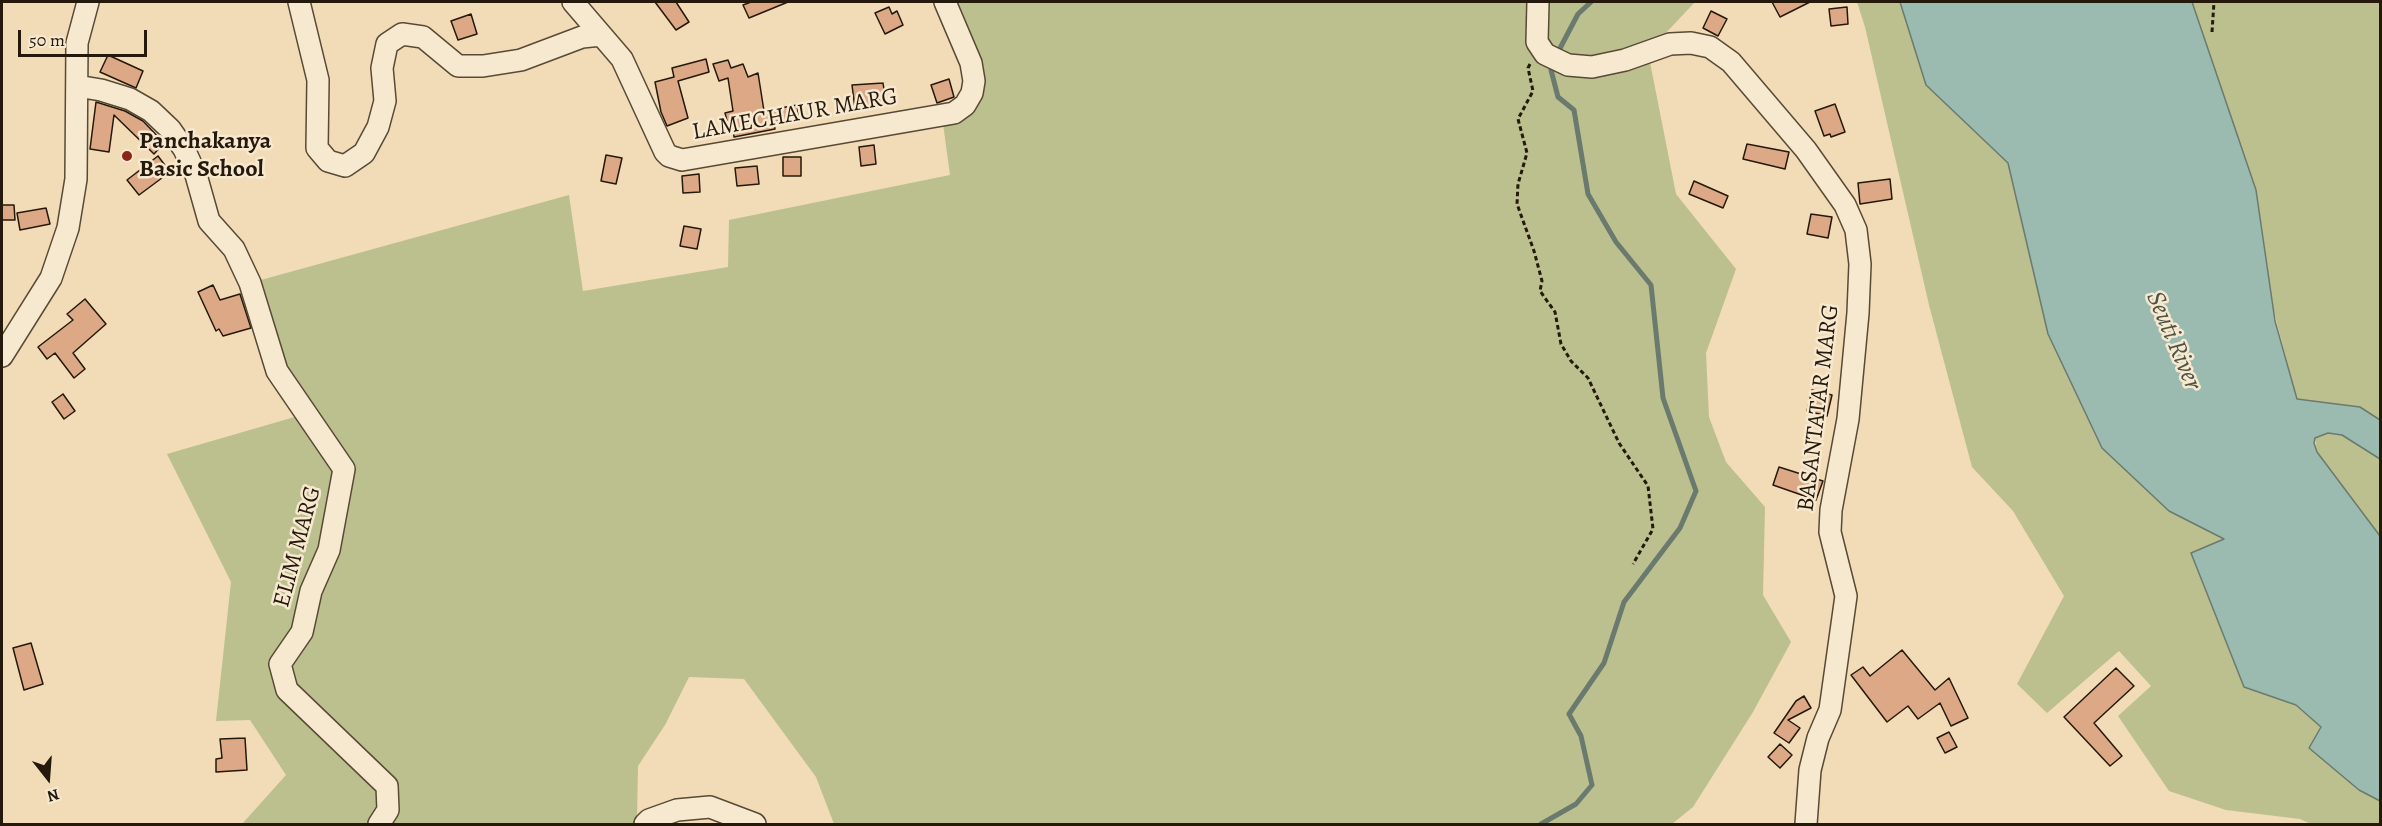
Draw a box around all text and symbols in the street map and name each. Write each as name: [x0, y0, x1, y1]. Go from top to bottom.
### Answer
scale bar: [21, 18, 150, 56]
text: 50 m: [29, 28, 65, 52]
street label: LAMECHAUR MARG: [690, 83, 900, 147]
place label: Panchakanya Basic School: [139, 128, 271, 184]
marker: Panchakanya Basic School: [120, 149, 134, 163]
water label: Seuti River: [2138, 287, 2208, 395]
street label: BASANTATAR MARG: [1792, 303, 1846, 513]
street label: ELIM MARG: [268, 483, 328, 611]
north arrow: [18, 748, 78, 808]
text: N: [44, 783, 62, 807]

